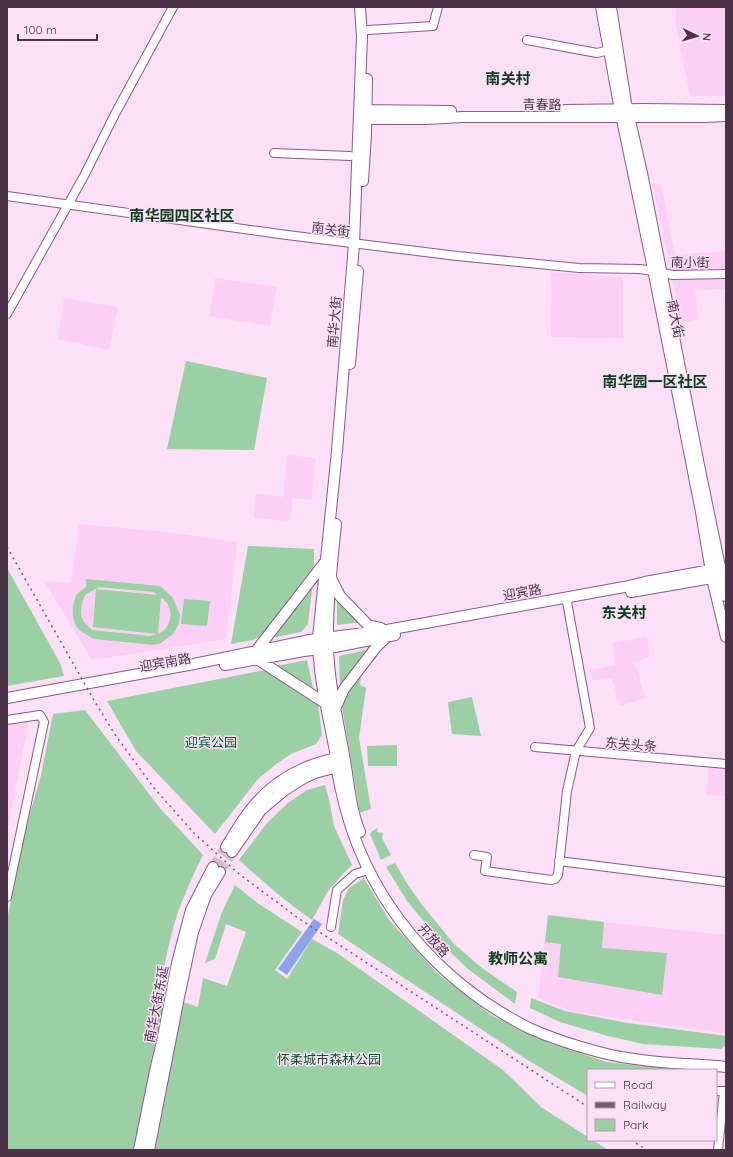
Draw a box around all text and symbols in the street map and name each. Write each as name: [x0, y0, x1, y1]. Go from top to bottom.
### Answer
scale bar: [18, 16, 97, 42]
north arrow: [677, 16, 717, 56]
text: 100 m: [24, 22, 57, 37]
text: N: [700, 32, 714, 42]
district label: 南关村: [485, 69, 531, 88]
street label: 青春路: [522, 96, 562, 112]
district label: 南华园四区社区: [129, 206, 235, 225]
street label: 南关街: [311, 219, 351, 239]
street label: 南小街: [670, 254, 710, 270]
street label: 南华大街: [324, 295, 344, 349]
street label: 南大街: [664, 298, 688, 340]
district label: 南华园一区社区: [602, 372, 708, 391]
street label: 迎宾路: [501, 581, 543, 603]
district label: 东关村: [601, 603, 647, 622]
street label: 迎宾南路: [138, 650, 192, 674]
park label: 迎宾公园: [185, 734, 237, 750]
street label: 东关头条: [604, 734, 658, 754]
street label: 开放路: [415, 920, 453, 960]
district label: 教师公寓: [488, 949, 548, 968]
street label: 南华大街东延: [141, 964, 171, 1044]
park label: 怀柔城市森林公园: [277, 1051, 381, 1067]
legend: [587, 1069, 717, 1141]
text: Road: [623, 1077, 653, 1092]
text: Railway: [623, 1097, 667, 1112]
text: Park: [623, 1117, 648, 1132]

